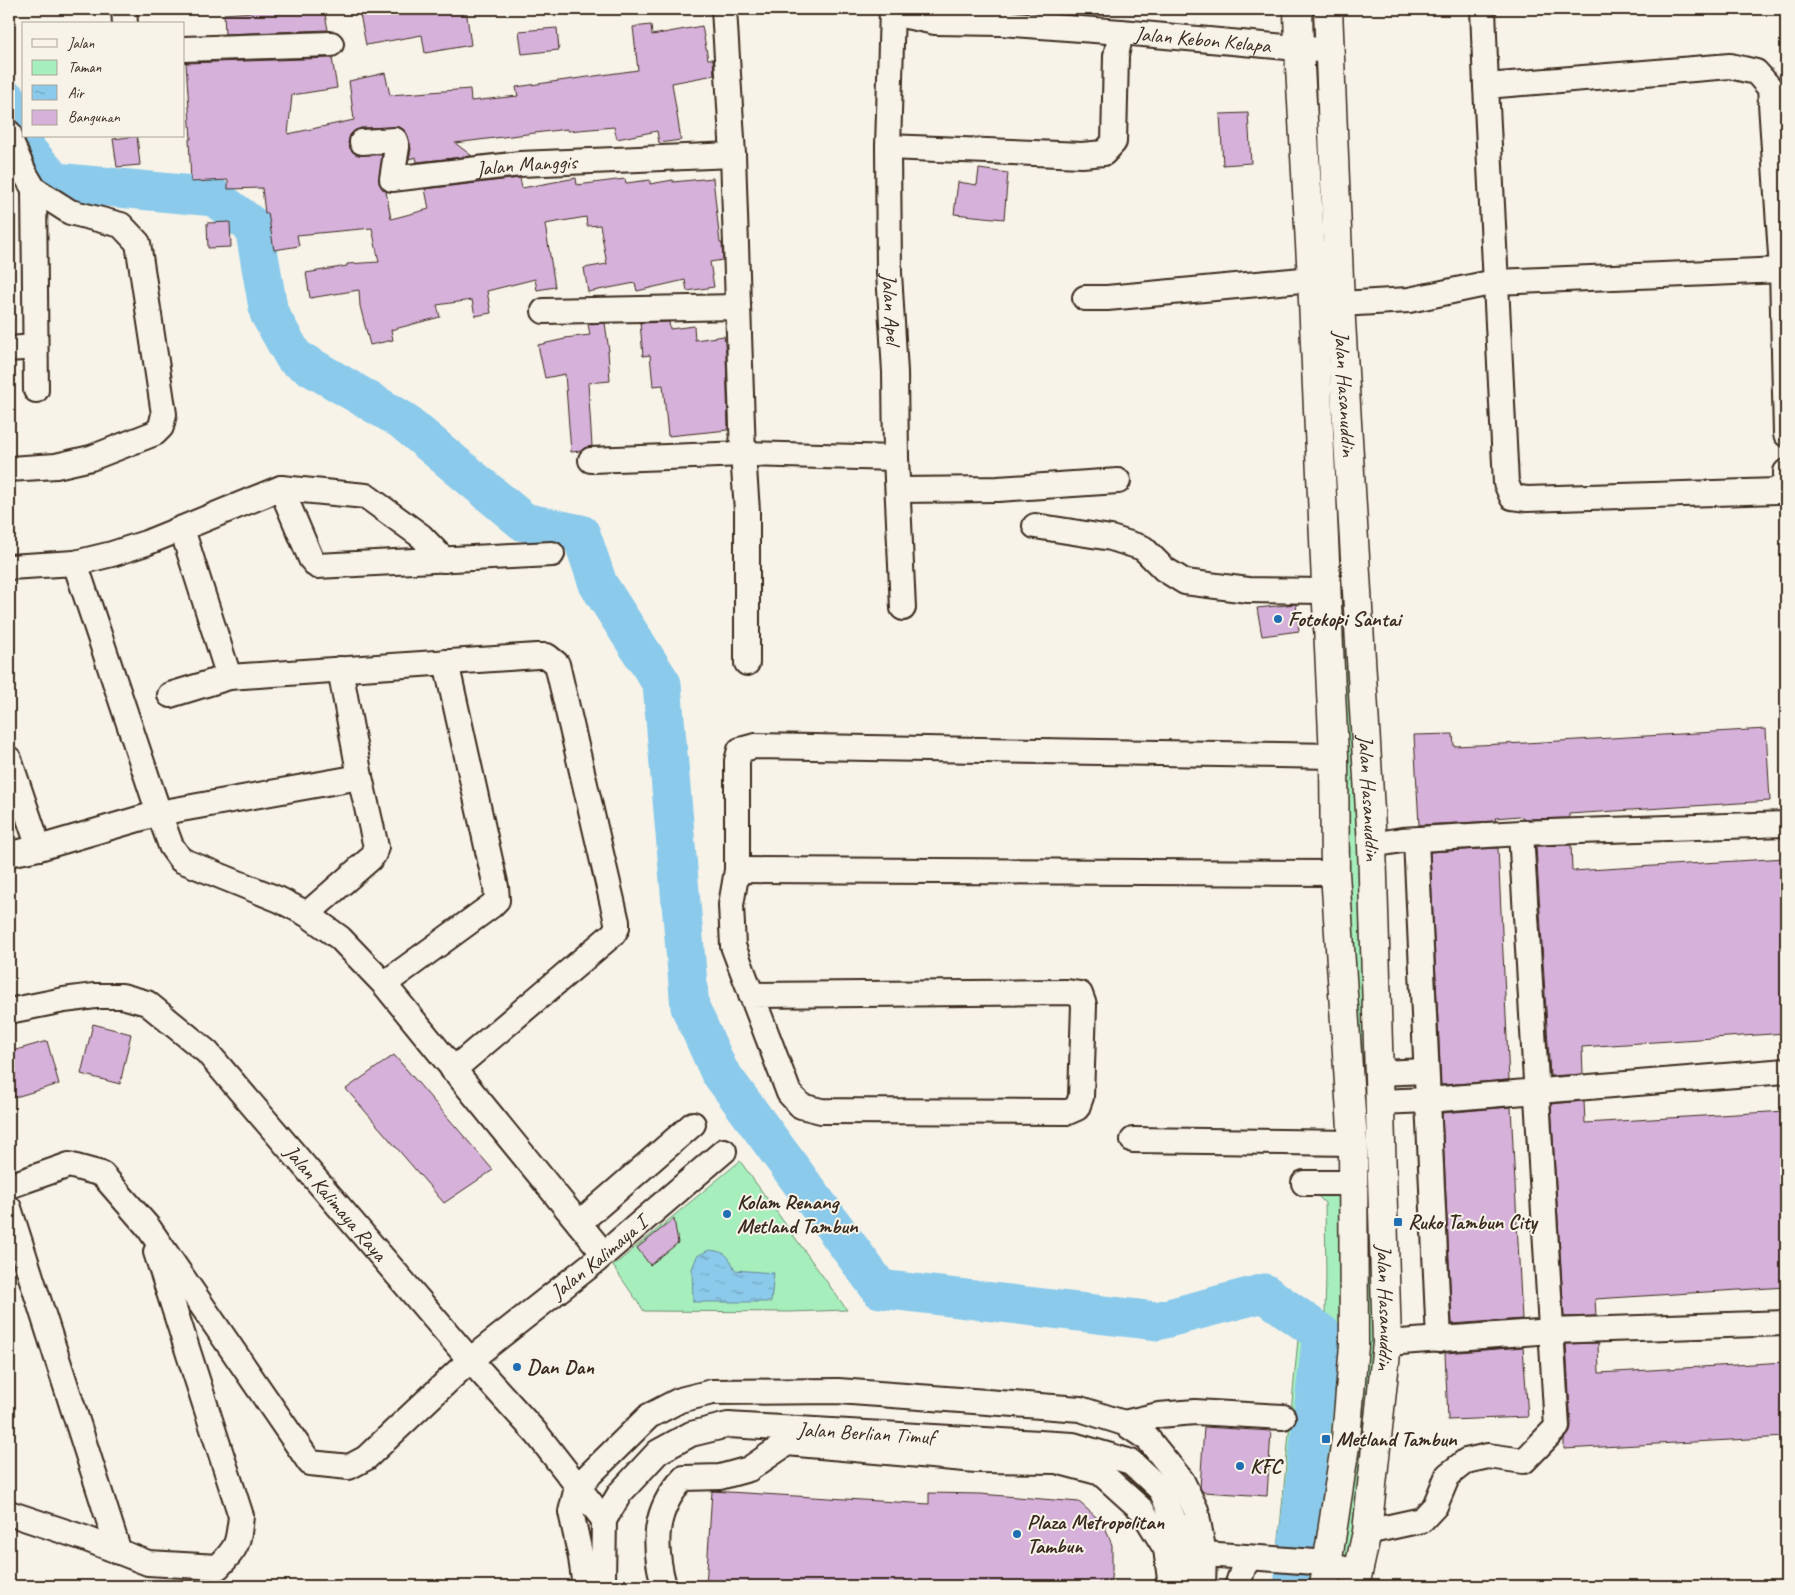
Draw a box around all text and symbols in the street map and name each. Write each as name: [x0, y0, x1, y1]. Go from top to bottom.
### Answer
street label: Jalan Kebon Kelapa: [1133, 20, 1274, 59]
legend: [22, 22, 185, 138]
text: Jalan: [67, 34, 95, 53]
text: Taman: [68, 58, 101, 77]
text: Air: [68, 84, 85, 103]
text: Bangunan: [68, 108, 121, 127]
street label: Jalan Manggis: [474, 149, 579, 182]
street label: Jalan Apel: [876, 272, 907, 348]
street label: Jalan Hasanuddin: [1329, 329, 1362, 458]
place label: Fotokopi Santai: [1288, 606, 1404, 632]
marker: Fotokopi Santai: [1272, 613, 1284, 625]
street label: Jalan Hasanuddin: [1352, 733, 1385, 862]
street label: Jalan Kalimaya Raya: [278, 1139, 394, 1267]
place label: Kolam Renang Metland Tambun: [737, 1189, 859, 1239]
street label: Jalan Kalimaya I: [544, 1207, 656, 1305]
marker: Kolam Renang Metland Tambun: [721, 1208, 733, 1220]
place label: Ruko Tambun City: [1408, 1209, 1539, 1235]
marker: Ruko Tambun City: [1392, 1216, 1404, 1228]
street label: Jalan Hasanuddin: [1371, 1243, 1400, 1372]
place label: Dan Dan: [527, 1354, 594, 1380]
marker: Dan Dan: [511, 1361, 523, 1373]
street label: Jalan Berlian Timuf: [796, 1416, 940, 1450]
place label: Metland Tambun: [1336, 1426, 1458, 1452]
marker: Metland Tambun: [1320, 1433, 1332, 1445]
place label: KFC: [1250, 1453, 1284, 1479]
marker: KFC: [1234, 1460, 1246, 1472]
place label: Plaza Metropolitan Tambun: [1027, 1509, 1165, 1559]
marker: Plaza Metropolitan Tambun: [1011, 1528, 1023, 1540]

